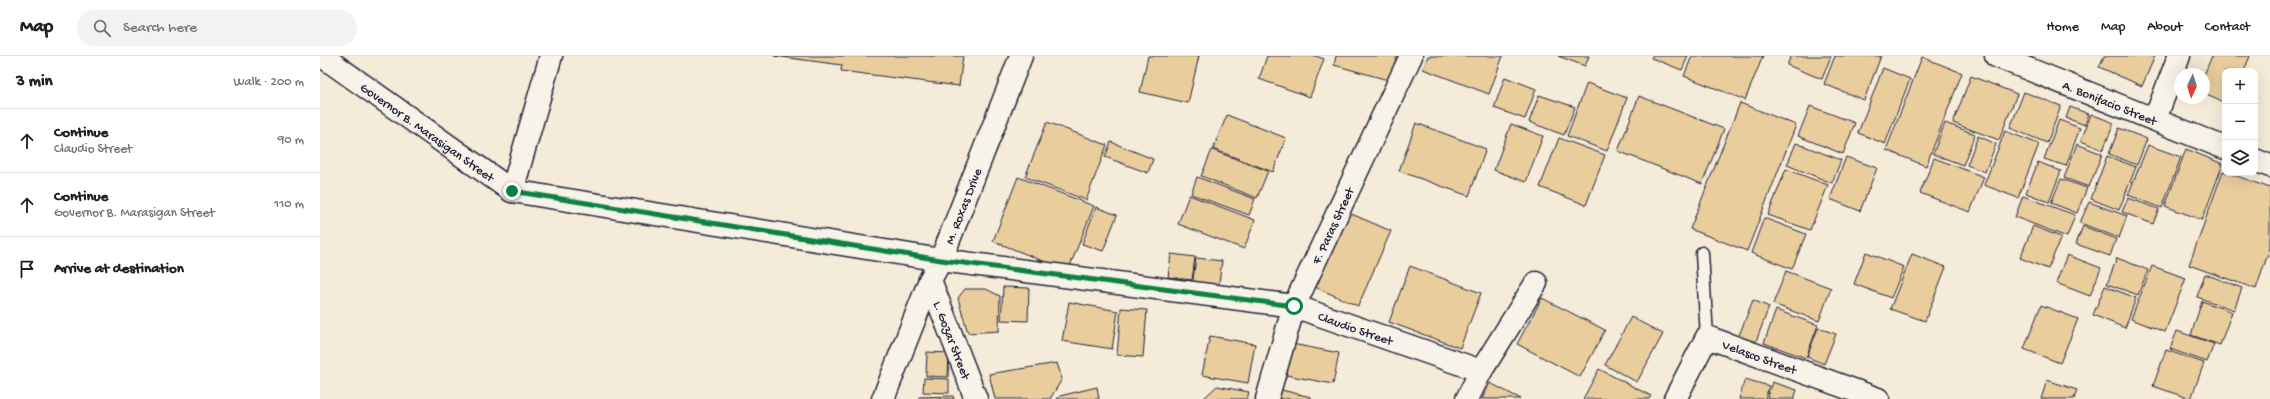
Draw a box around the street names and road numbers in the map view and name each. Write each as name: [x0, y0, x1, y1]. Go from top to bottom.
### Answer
street label: A. Bonifacio Street: [2060, 79, 2160, 130]
street label: Governor B. Marasigan Street: [357, 81, 498, 187]
street label: M. Roxas Drive: [943, 166, 986, 247]
street label: F. Paras Street: [1309, 184, 1359, 268]
street label: L. Gozar Street: [929, 300, 973, 383]
street label: Claudio Street: [1316, 310, 1396, 350]
street label: Velasco Street: [1719, 338, 1800, 379]

